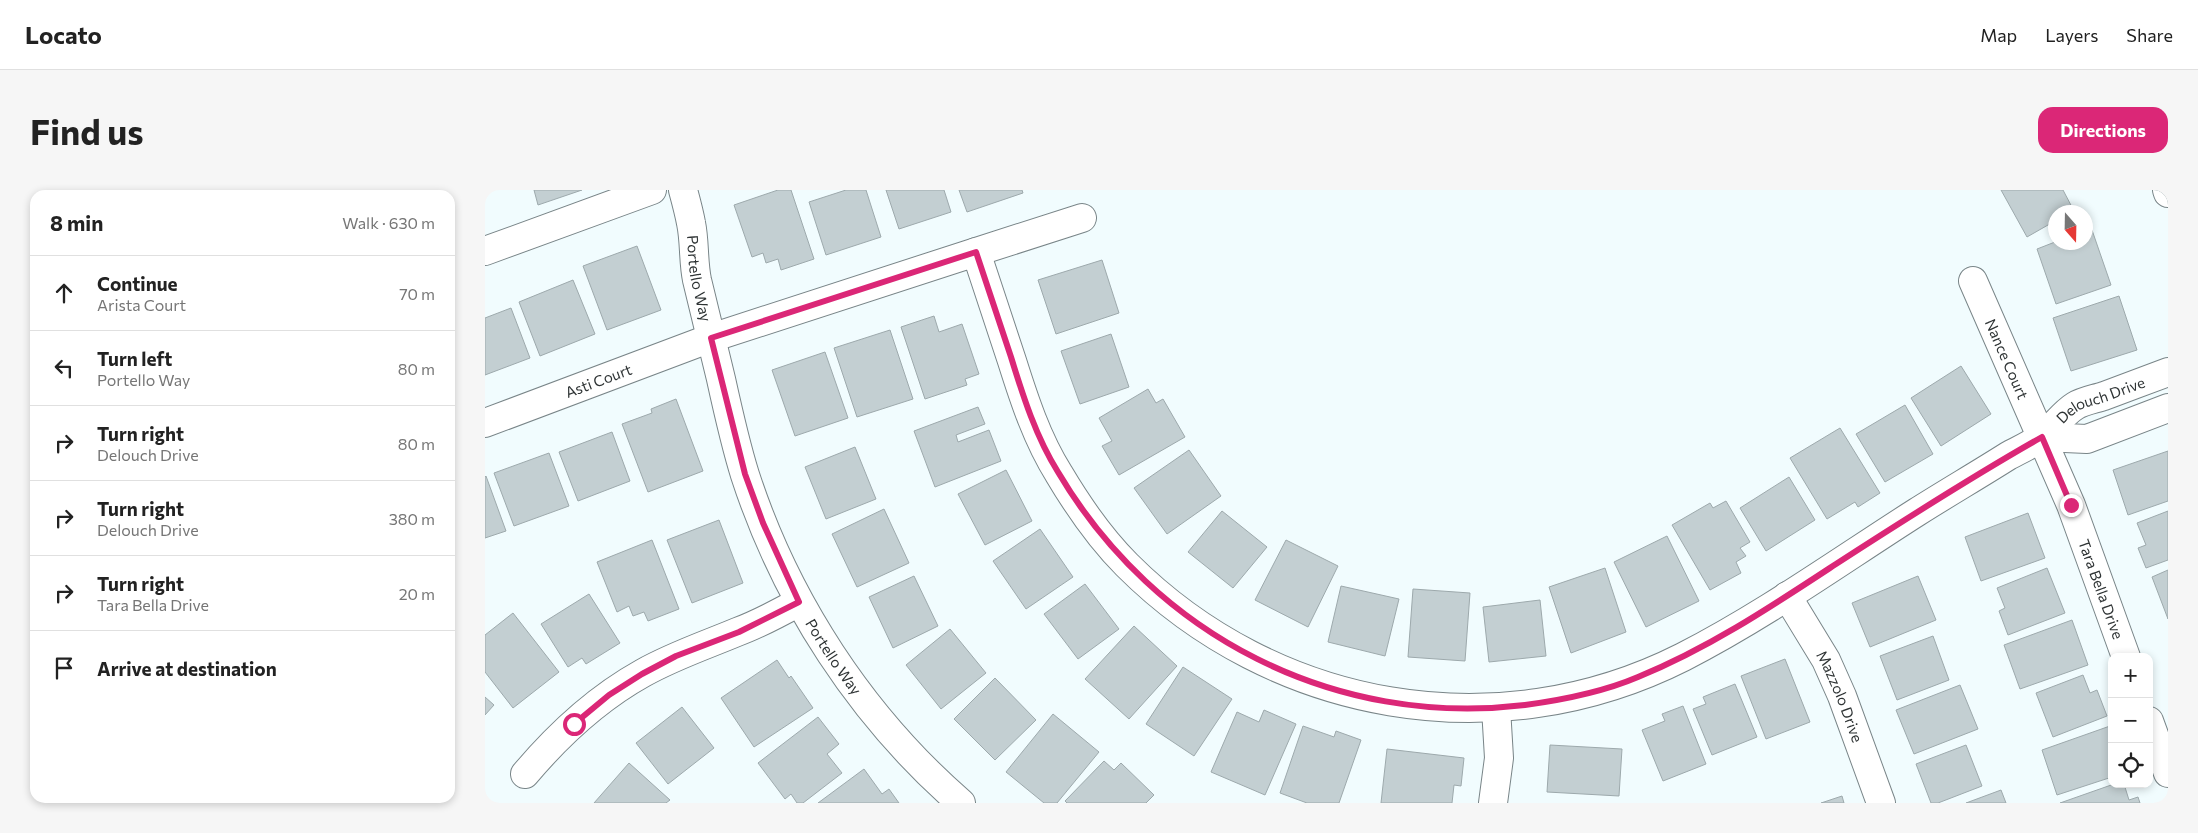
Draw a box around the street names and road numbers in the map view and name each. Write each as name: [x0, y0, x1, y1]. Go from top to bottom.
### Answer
street label: Portello Way: [684, 234, 716, 324]
street label: Nance Court: [1982, 316, 2033, 402]
street label: Asti Court: [562, 360, 634, 401]
street label: Delouch Drive: [2052, 373, 2147, 427]
street label: Tara Bella Drive: [2075, 537, 2128, 642]
street label: Portello Way: [802, 615, 866, 698]
street label: Mazzolo Drive: [1813, 647, 1867, 745]

